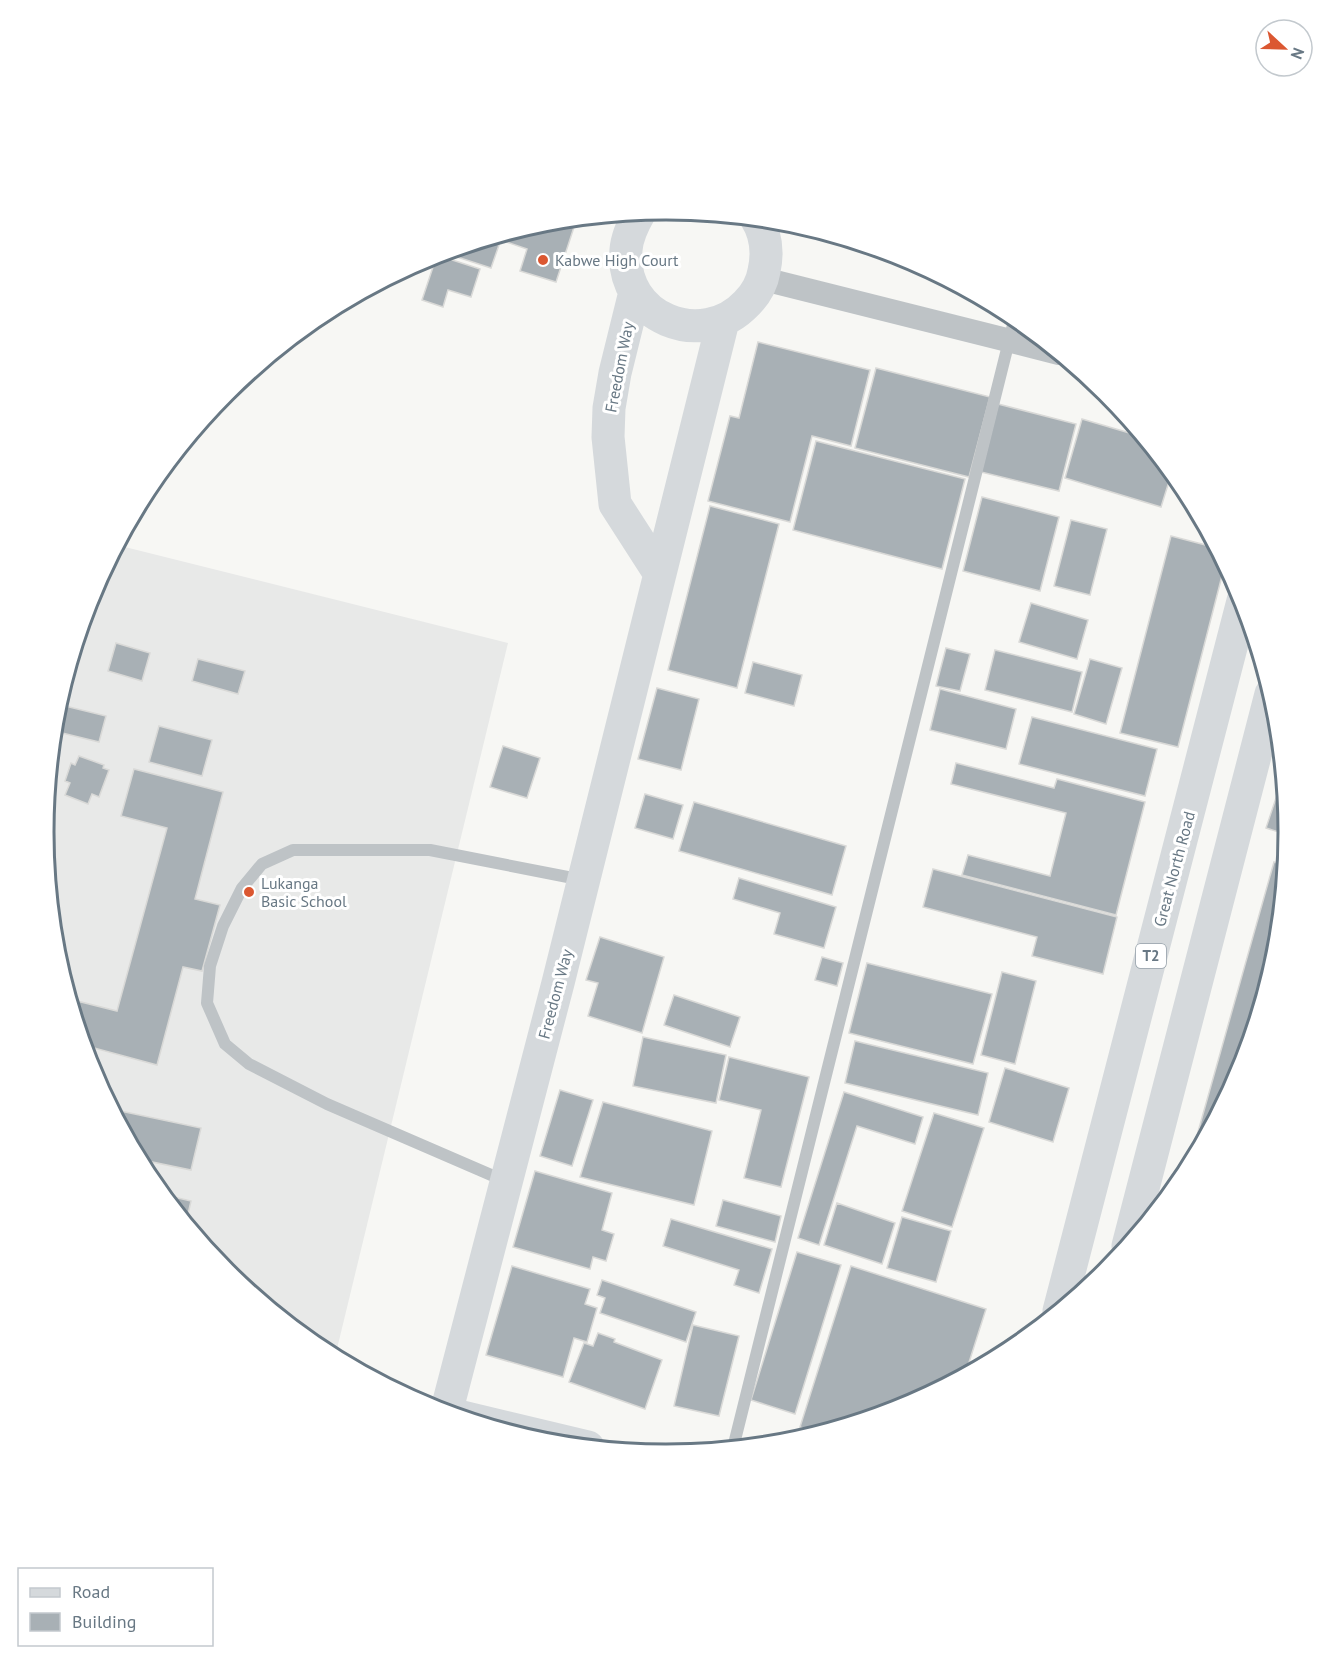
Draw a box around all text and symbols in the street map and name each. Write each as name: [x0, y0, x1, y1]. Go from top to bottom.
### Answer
north arrow: [1254, 18, 1314, 78]
text: N: [1287, 45, 1309, 62]
place label: Kabwe High Court: [555, 250, 679, 270]
marker: Kabwe High Court: [536, 253, 550, 267]
street label: Freedom Way: [600, 319, 638, 414]
street label: Great North Road: [1149, 809, 1199, 929]
place label: Lukanga Basic School: [261, 873, 347, 911]
marker: Lukanga Basic School: [242, 885, 256, 899]
road number: T2: [1136, 944, 1166, 968]
street label: Freedom Way: [533, 946, 577, 1041]
legend: [18, 1568, 213, 1646]
text: Road: [72, 1580, 110, 1603]
text: Building: [72, 1610, 136, 1633]

